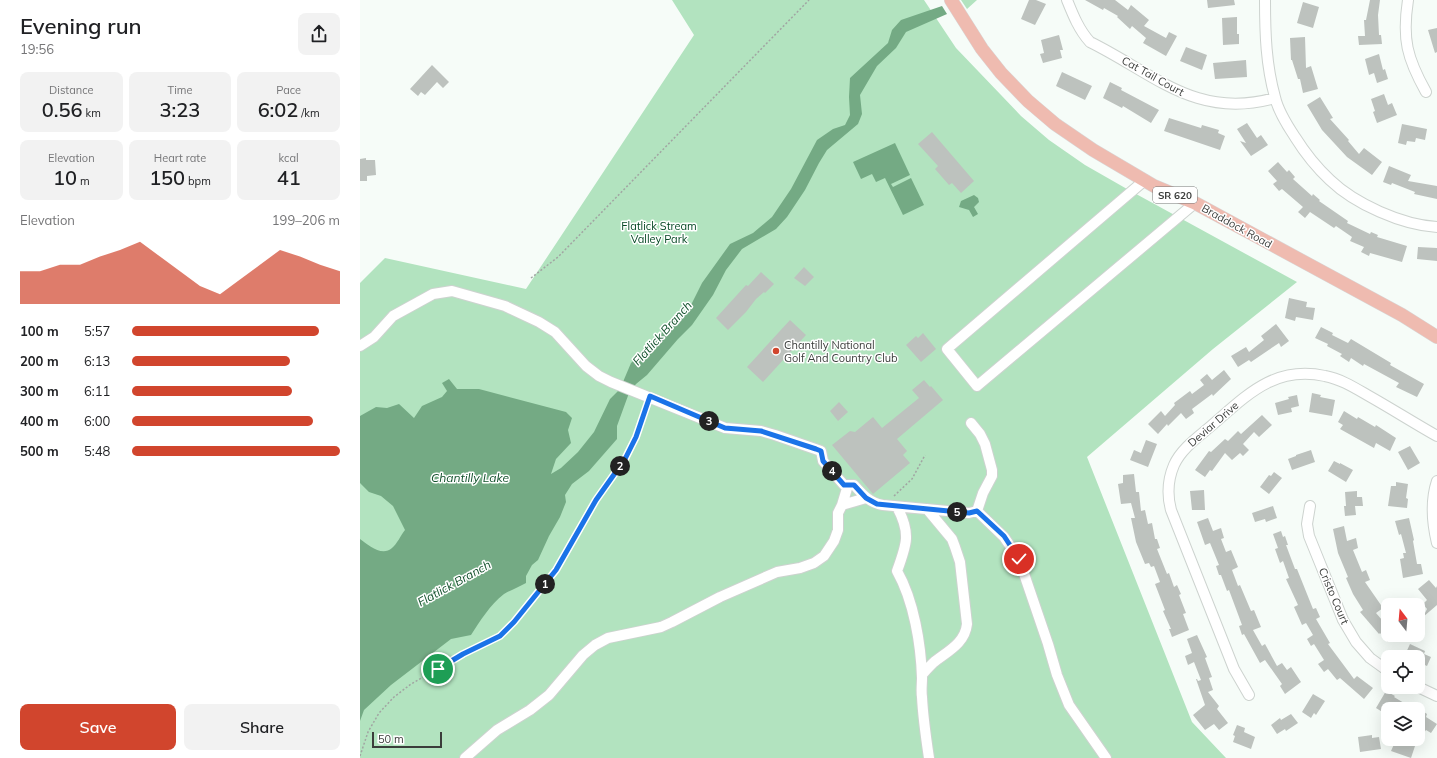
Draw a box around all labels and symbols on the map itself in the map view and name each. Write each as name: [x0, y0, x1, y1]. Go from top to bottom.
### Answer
street label: Cat Tail Court: [1119, 53, 1187, 99]
road number: SR 620: [1153, 187, 1197, 203]
street label: Braddock Road: [1199, 201, 1275, 251]
park label: Flatlick Stream Valley Park: [621, 219, 697, 246]
water label: Flatlick Branch: [629, 298, 695, 368]
place label: Chantilly National Golf And Country Club: [784, 338, 898, 365]
marker: Chantilly National Golf And Country Club: [771, 346, 781, 356]
street label: Deviar Drive: [1185, 398, 1241, 450]
pin: 3: [699, 411, 719, 431]
pin: 2: [610, 456, 630, 476]
pin: 4: [822, 461, 842, 481]
water label: Chantilly Lake: [431, 470, 509, 485]
pin: 5: [947, 502, 967, 522]
pin: [1002, 542, 1036, 576]
water label: Flatlick Branch: [415, 557, 493, 609]
street label: Cristo Court: [1316, 565, 1352, 627]
pin: 1: [535, 574, 555, 594]
north arrow: [1381, 598, 1425, 642]
pin: [421, 652, 455, 686]
scale bar: [372, 730, 442, 749]

